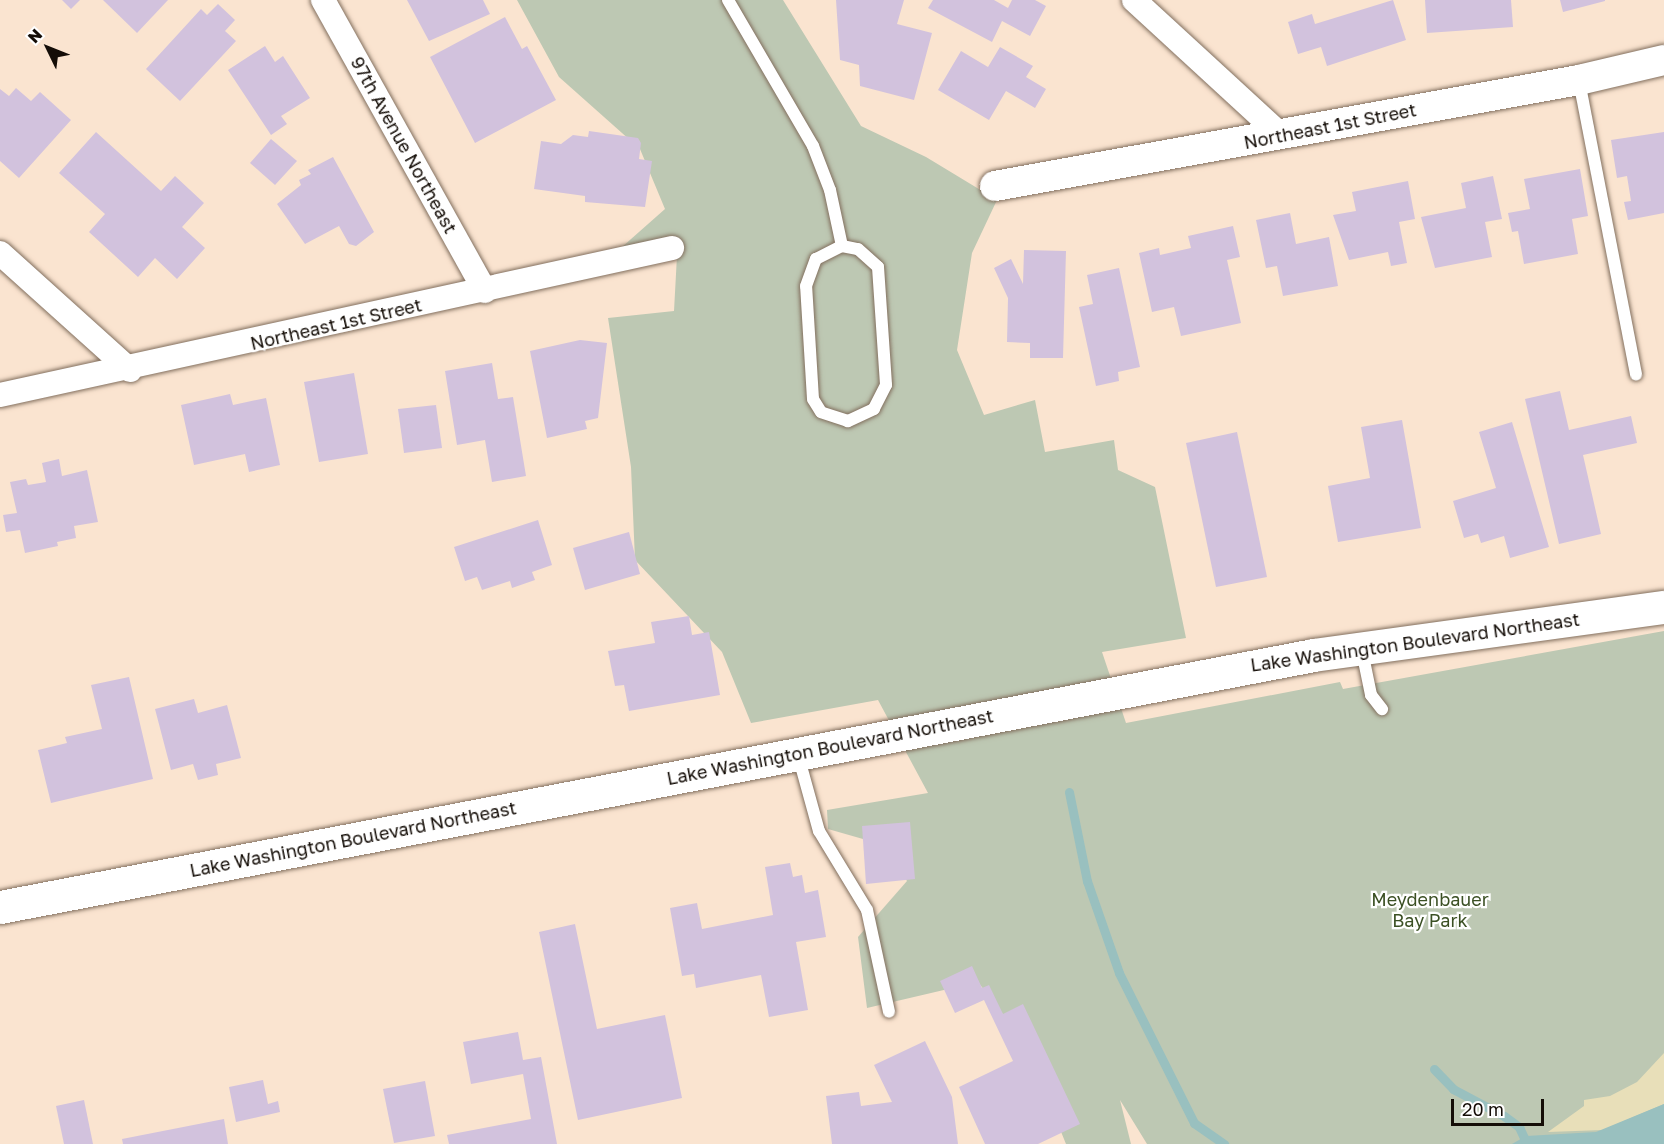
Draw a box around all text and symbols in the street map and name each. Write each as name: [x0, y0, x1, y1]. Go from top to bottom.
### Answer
north arrow: [18, 18, 78, 78]
text: N: [23, 24, 46, 47]
street label: 97th Avenue Northeast: [346, 53, 462, 237]
street label: Northeast 1st Street: [1242, 99, 1418, 153]
street label: Northeast 1st Street: [248, 294, 424, 354]
street label: Lake Washington Boulevard Northeast: [1249, 608, 1581, 676]
street label: Lake Washington Boulevard Northeast: [665, 705, 995, 789]
street label: Lake Washington Boulevard Northeast: [188, 797, 518, 881]
park label: Meydenbauer Bay Park: [1371, 889, 1489, 932]
scale bar: [1454, 1087, 1547, 1125]
text: 20 m: [1462, 1098, 1504, 1120]

